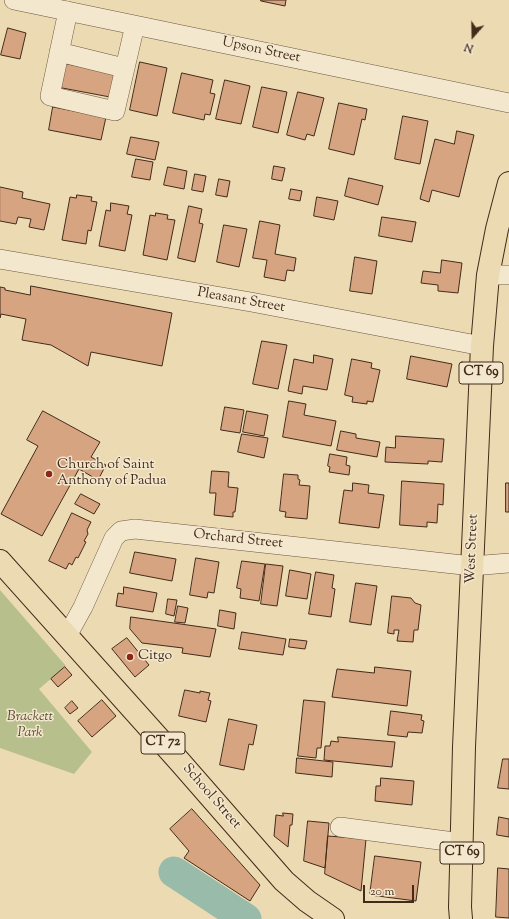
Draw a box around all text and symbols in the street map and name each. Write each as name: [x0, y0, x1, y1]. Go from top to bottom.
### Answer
north arrow: [453, 16, 493, 56]
street label: Upson Street: [220, 34, 302, 68]
text: N: [462, 38, 476, 56]
street label: Pleasant Street: [196, 285, 286, 317]
road number: CT 69: [459, 362, 503, 384]
place label: Church of Saint Anthony of Padua: [57, 458, 167, 490]
marker: Church of Saint Anthony of Padua: [44, 469, 54, 479]
street label: West Street: [463, 514, 483, 584]
street label: Orchard Street: [192, 527, 284, 553]
place label: Citgo: [138, 649, 172, 665]
marker: Citgo: [125, 652, 135, 662]
park label: Brackett Park: [7, 710, 53, 742]
road number: CT 72: [141, 732, 185, 754]
street label: School Street: [178, 761, 244, 833]
road number: CT 69: [440, 842, 484, 864]
scale bar: [365, 877, 416, 903]
text: 20 m: [370, 883, 394, 901]

